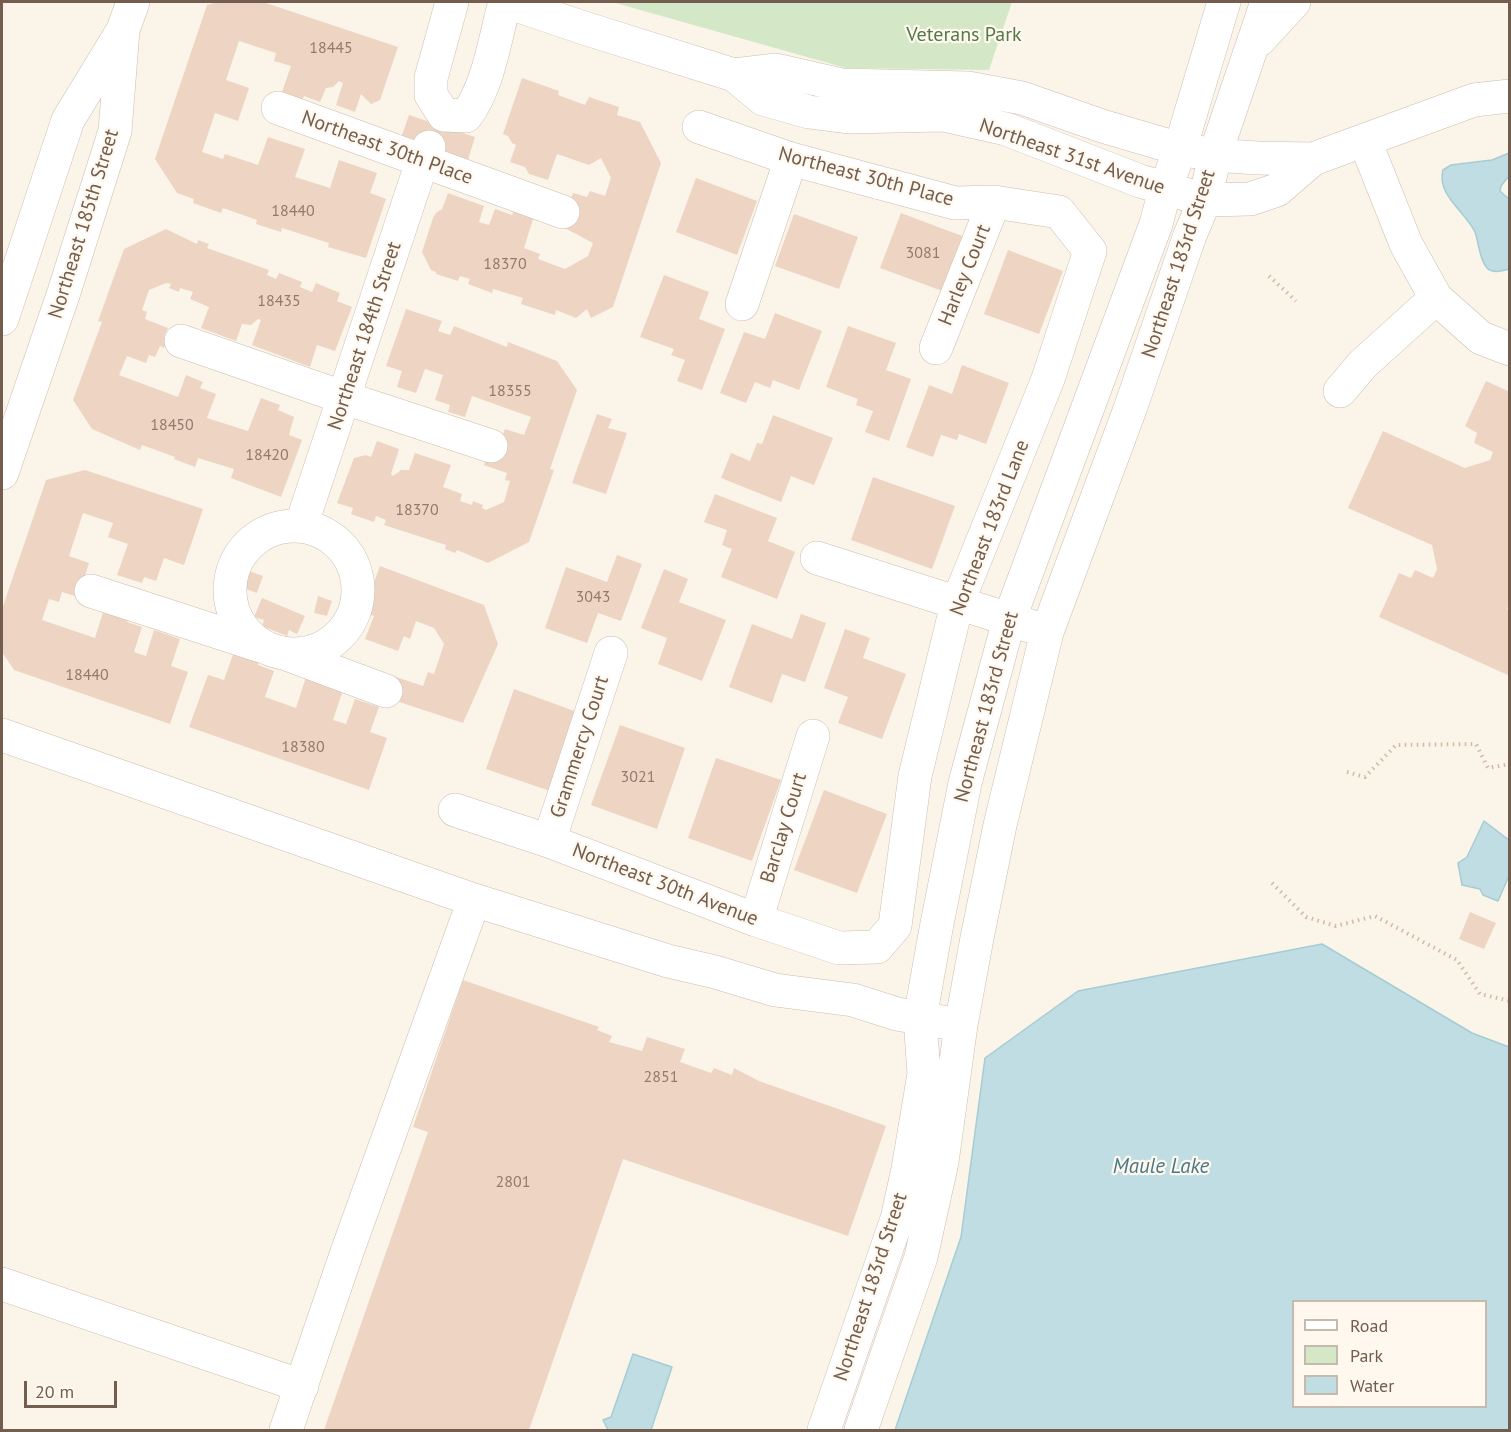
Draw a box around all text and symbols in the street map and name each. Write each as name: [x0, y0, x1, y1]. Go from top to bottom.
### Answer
park label: Veterans Park: [906, 23, 1022, 47]
house number: 18445: [309, 38, 353, 58]
street label: Northeast 30th Place: [298, 106, 476, 190]
street label: Northeast 31st Avenue: [976, 114, 1168, 200]
street label: Northeast 185th Street: [44, 126, 124, 322]
street label: Northeast 30th Place: [776, 142, 956, 212]
street label: Northeast 183rd Street: [1137, 167, 1221, 361]
house number: 18440: [271, 201, 315, 221]
street label: Harley Court: [934, 221, 996, 329]
street label: Northeast 184th Street: [323, 239, 407, 433]
house number: 3081: [906, 243, 940, 263]
house number: 18370: [483, 254, 527, 274]
house number: 18435: [257, 291, 301, 311]
house number: 18355: [488, 381, 532, 401]
house number: 18450: [150, 415, 194, 435]
street label: Northeast 183rd Lane: [945, 437, 1035, 619]
house number: 18420: [245, 445, 289, 465]
house number: 18370: [395, 500, 439, 520]
house number: 3043: [576, 587, 610, 607]
street label: Northeast 183rd Street: [950, 609, 1024, 805]
house number: 18440: [65, 665, 109, 685]
street label: Grammercy Court: [546, 673, 614, 821]
house number: 18380: [281, 737, 325, 757]
house number: 3021: [621, 767, 655, 787]
street label: Barclay Court: [756, 770, 812, 886]
street label: Northeast 30th Avenue: [569, 838, 761, 932]
house number: 2851: [644, 1067, 678, 1087]
water label: Maule Lake: [1113, 1154, 1209, 1180]
house number: 2801: [496, 1172, 530, 1192]
street label: Northeast 183rd Street: [829, 1190, 913, 1384]
legend: [1292, 1300, 1487, 1408]
text: Road: [1350, 1314, 1388, 1337]
text: Park: [1350, 1344, 1383, 1367]
scale bar: [27, 1369, 120, 1407]
text: Water: [1350, 1374, 1394, 1397]
text: 20 m: [35, 1380, 74, 1403]

